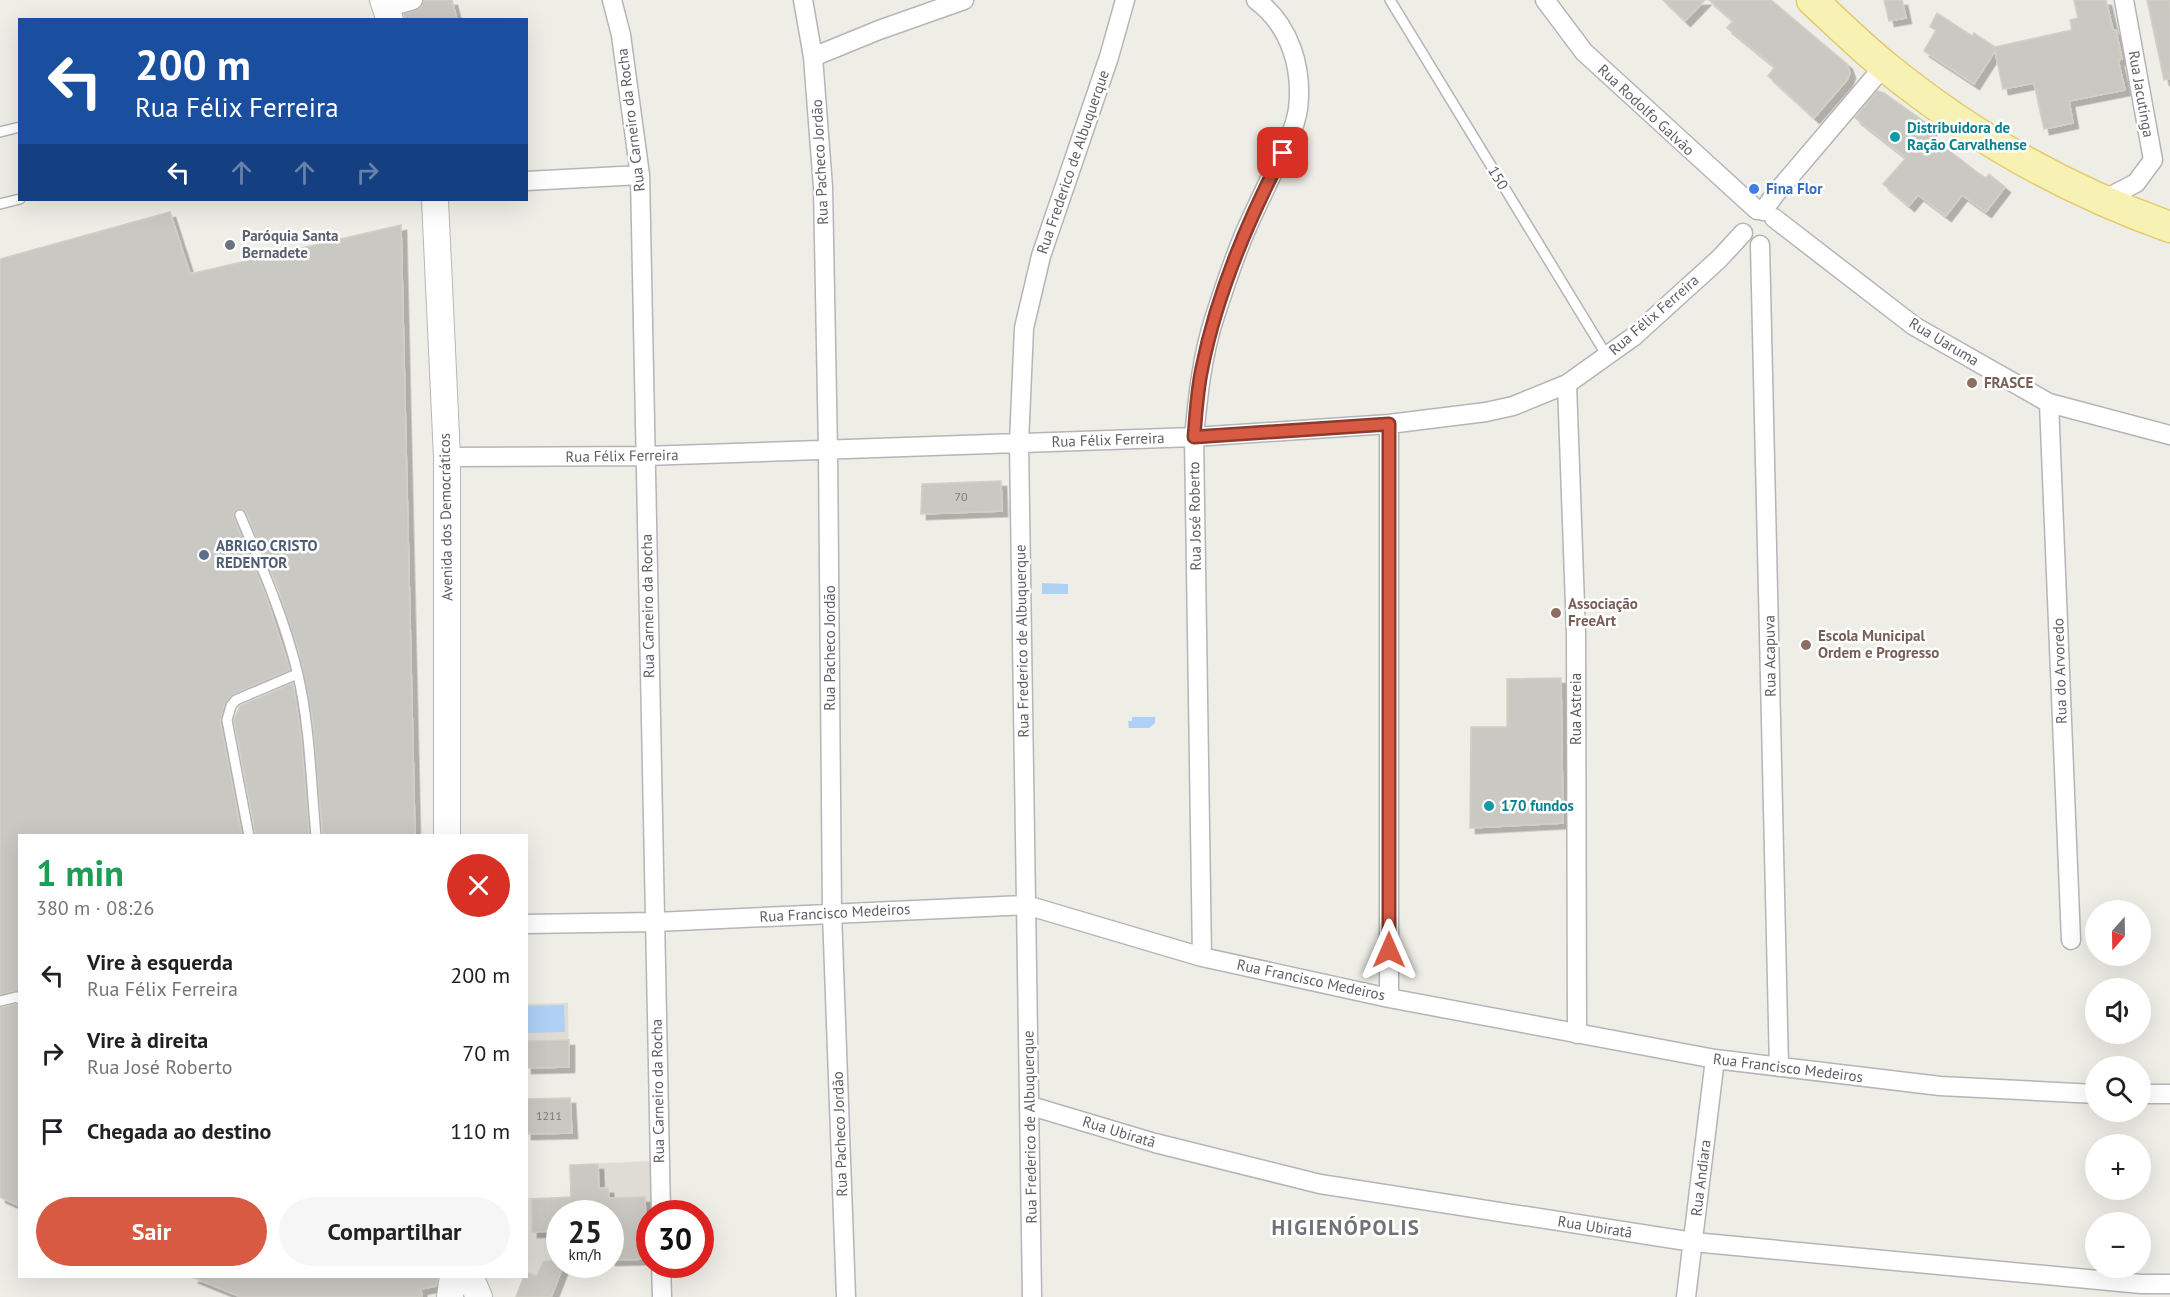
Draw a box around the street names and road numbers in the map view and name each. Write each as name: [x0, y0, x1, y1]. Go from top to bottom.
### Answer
street label: Rua Carneiro da Rocha: [612, 47, 649, 193]
street label: Rua Jacutinga: [2125, 49, 2158, 139]
street label: Rua Rodolfo Galvão: [1594, 60, 1699, 159]
street label: Rua Frederico de Albuquerque: [1032, 67, 1113, 256]
street label: Rua Pacheco Jordão: [807, 99, 832, 225]
street label: 150: [1484, 162, 1513, 193]
street label: Rua Félix Ferreira: [1605, 270, 1703, 359]
street label: Rua Uaruma: [1906, 313, 1983, 370]
street label: Rua Félix Ferreira: [1051, 428, 1165, 451]
street label: Avenida dos Democráticos: [435, 433, 456, 601]
street label: Rua Félix Ferreira: [565, 445, 679, 466]
street label: Rua José Roberto: [1184, 461, 1205, 571]
street label: Rua Carneiro da Rocha: [637, 534, 658, 678]
street label: Rua Frederico de Albuquerque: [1010, 544, 1033, 738]
street label: Rua Pacheco Jordão: [820, 585, 839, 711]
street label: Rua Acapuva: [1759, 615, 1780, 697]
street label: Rua do Arvoredo: [2048, 618, 2071, 724]
street label: Rua Astreia: [1566, 673, 1585, 745]
street label: Rua Francisco Medeiros: [759, 899, 911, 926]
street label: Rua Francisco Medeiros: [1235, 955, 1387, 1005]
street label: Rua Carneiro da Rocha: [647, 1019, 668, 1163]
street label: Rua Frederico de Albuquerque: [1018, 1030, 1041, 1224]
street label: Rua Francisco Medeiros: [1712, 1049, 1864, 1086]
street label: Rua Pacheco Jordão: [828, 1071, 851, 1197]
street label: Rua Ubiratã: [1080, 1111, 1158, 1152]
street label: Rua Andiara: [1686, 1139, 1715, 1217]
street label: Rua Ubiratã: [1556, 1211, 1634, 1242]

